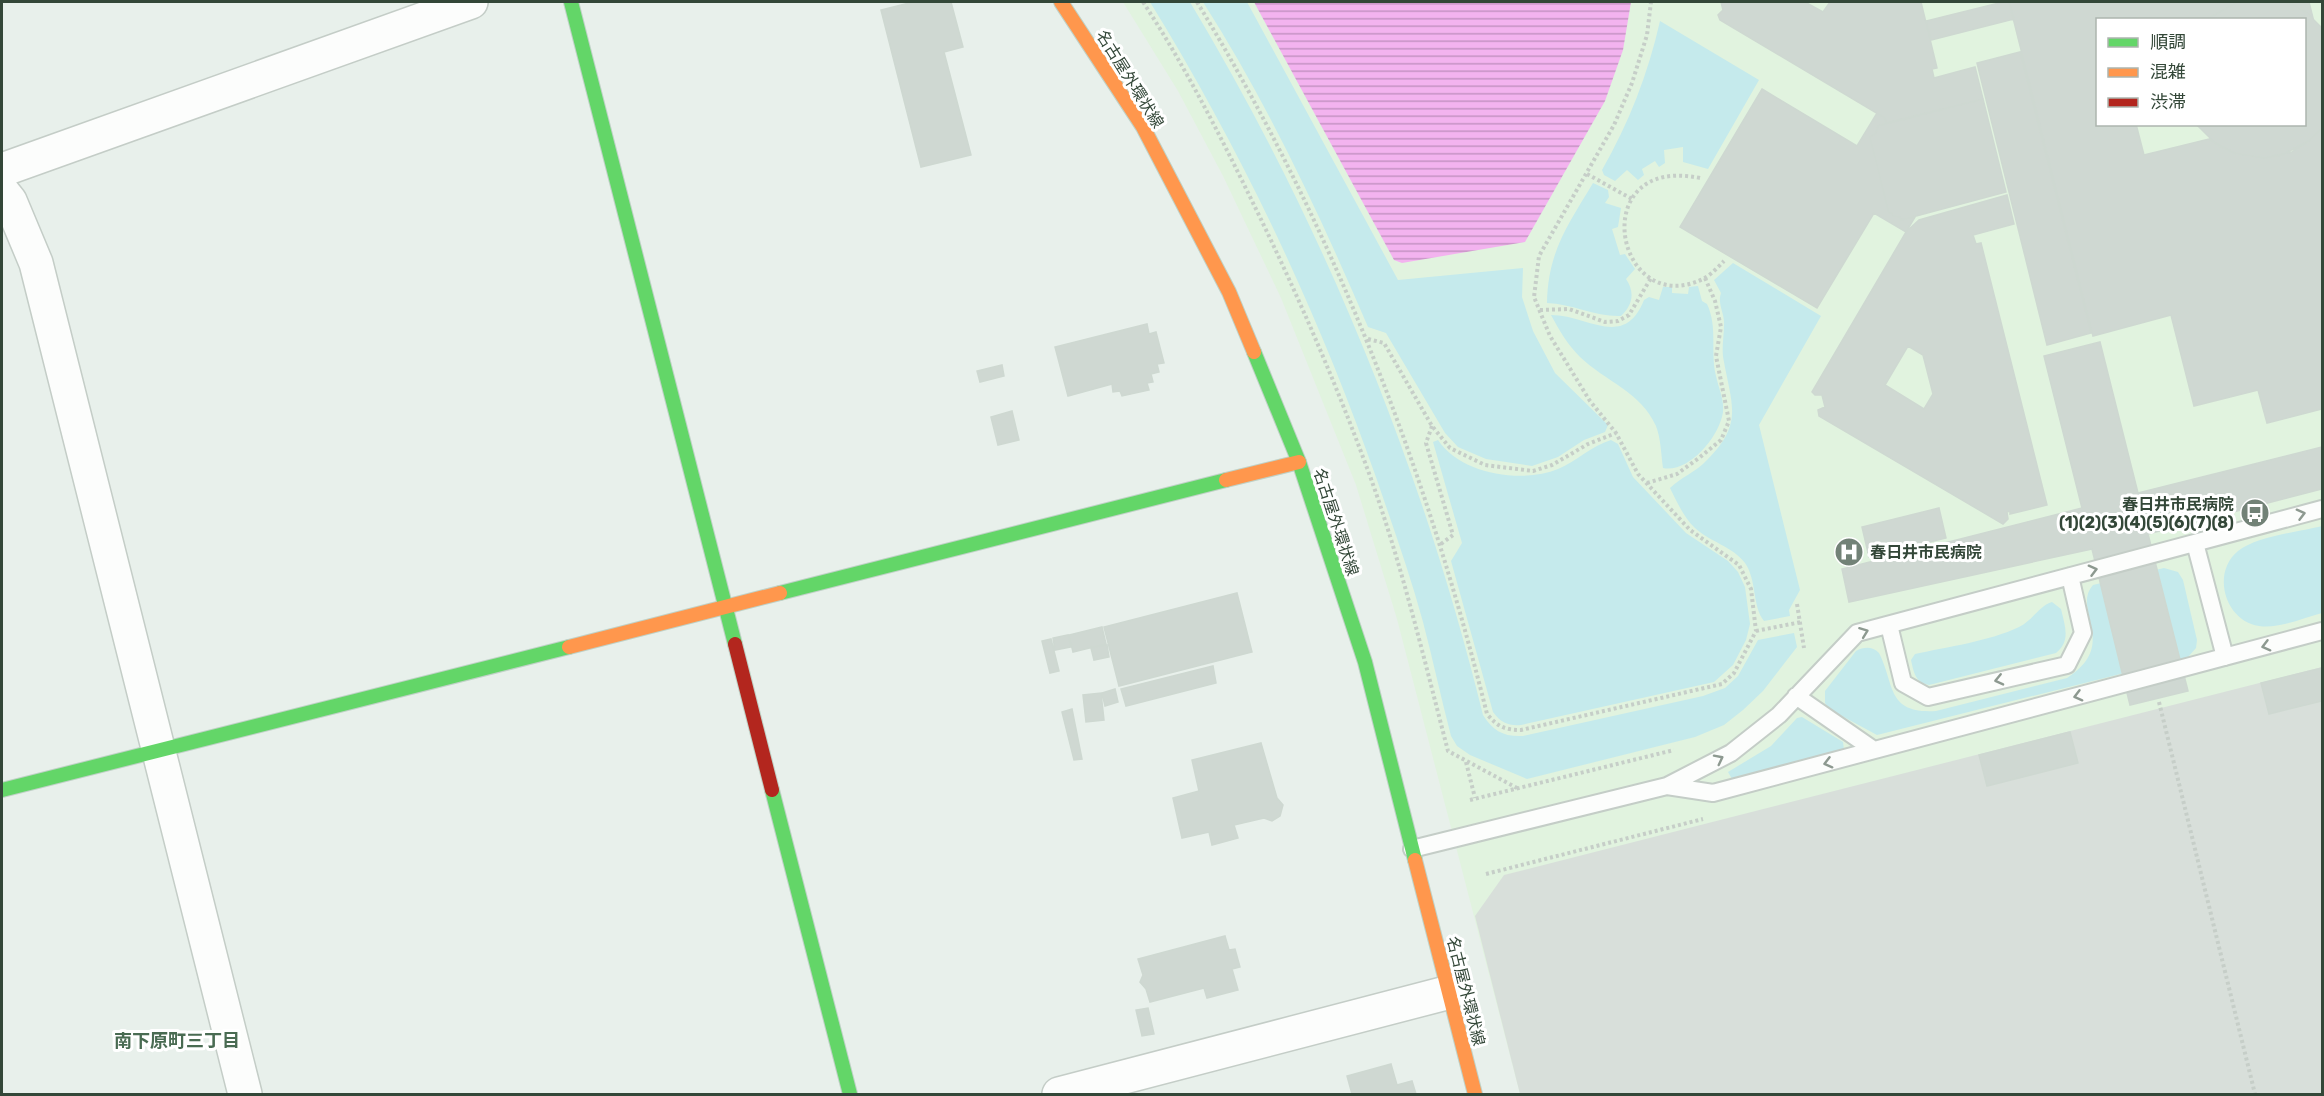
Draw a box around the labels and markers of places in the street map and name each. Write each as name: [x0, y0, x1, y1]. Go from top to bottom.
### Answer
place label: 春日井市民病院 (1)(2)(3)(4)(5)(6)(7)(8): [2059, 495, 2234, 532]
bus stop icon: 春日井市民病院 (1)(2)(3)(4)(5)(6)(7)(8): [2239, 497, 2271, 529]
hospital icon: 春日井市民病院: [1833, 536, 1865, 568]
place label: 春日井市民病院: [1870, 543, 1982, 562]

